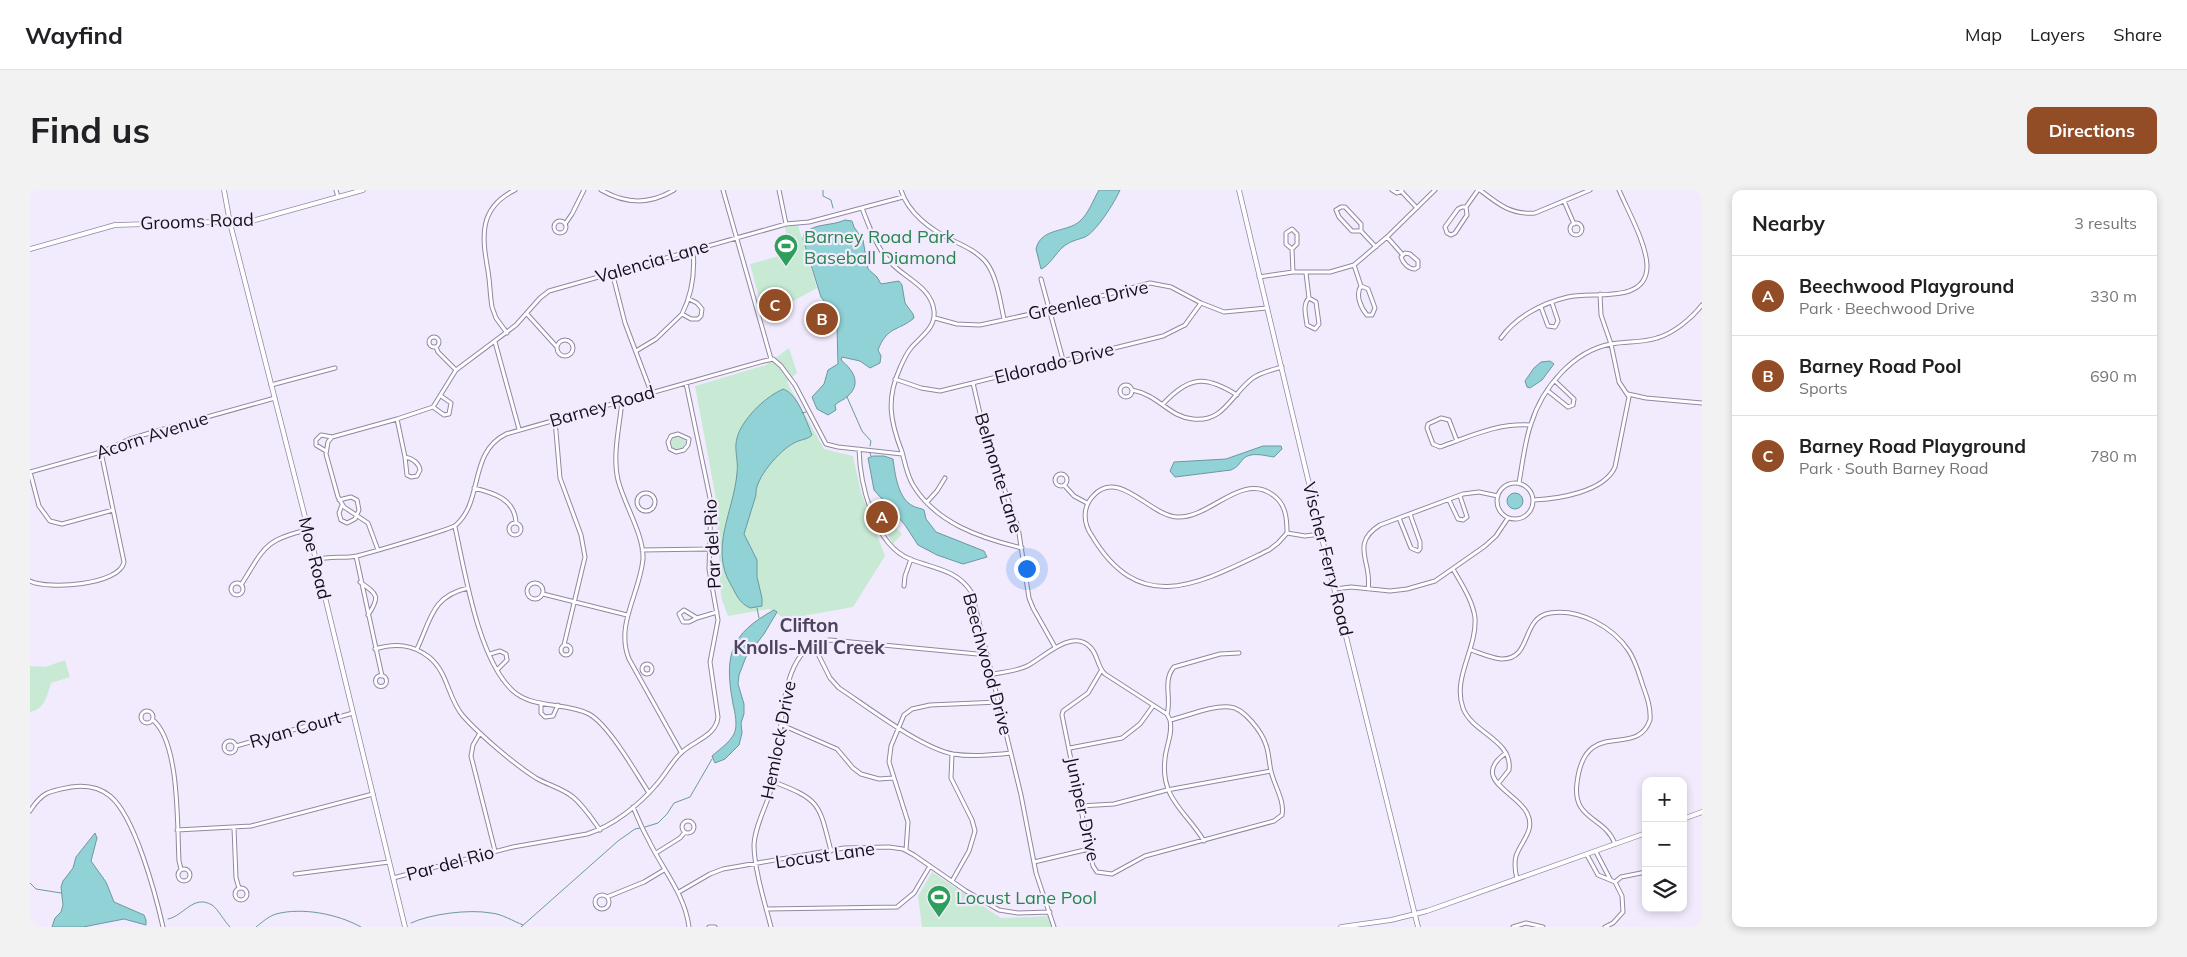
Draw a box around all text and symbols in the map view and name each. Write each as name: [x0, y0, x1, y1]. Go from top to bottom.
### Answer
text: Wayfind: [25, 20, 123, 50]
text: Map: [1965, 23, 2002, 46]
text: Layers: [2030, 23, 2085, 46]
text: Share: [2113, 23, 2162, 46]
button: Directions: [2027, 107, 2157, 154]
text: Find us: [30, 108, 150, 152]
street label: Grooms Road: [140, 208, 254, 234]
text: Nearby: [1752, 210, 1825, 236]
text: 3 results: [2074, 213, 2137, 233]
place label: Barney Road Park Baseball Diamond: [804, 225, 957, 269]
sports icon: Barney Road Park Baseball Diamond: [773, 233, 799, 267]
street label: Valencia Lane: [593, 234, 711, 288]
text: Beechwood Playground: [1799, 274, 2014, 298]
street label: Greenlea Drive: [1026, 275, 1150, 325]
pin: C: [759, 286, 791, 324]
text: A: [1762, 286, 1774, 306]
text: 330 m: [2090, 286, 2137, 306]
text: Park · Beechwood Drive: [1799, 298, 1975, 318]
pin: B: [806, 300, 838, 338]
street label: Eldorado Drive: [992, 337, 1116, 389]
text: Barney Road Pool: [1799, 354, 1961, 378]
text: B: [1762, 366, 1774, 386]
text: 690 m: [2090, 366, 2137, 386]
text: Sports: [1799, 378, 1847, 398]
street label: Barney Road: [547, 380, 657, 432]
street label: Acorn Avenue: [93, 406, 211, 464]
street label: Belmonte Lane: [970, 410, 1028, 536]
text: Barney Road Playground: [1799, 434, 2026, 458]
text: C: [1763, 446, 1773, 466]
text: 780 m: [2090, 446, 2137, 466]
text: Park · South Barney Road: [1799, 458, 1988, 478]
street label: Vischer Ferry Road: [1298, 480, 1358, 638]
street label: Par del Rio: [698, 498, 726, 590]
pin: A: [866, 498, 898, 536]
street label: Moe Road: [294, 514, 336, 602]
your location: [1014, 556, 1040, 582]
street label: Beechwood Drive: [958, 590, 1018, 738]
district label: Clifton Knolls-Mill Creek: [733, 613, 885, 659]
street label: Hemlock Drive: [755, 679, 801, 801]
street label: Ryan Court: [247, 705, 343, 753]
street label: Juniper Drive: [1061, 755, 1105, 863]
map controls: [1642, 777, 1687, 912]
button: +: [1642, 777, 1687, 822]
button: −: [1642, 822, 1687, 867]
street label: Locust Lane: [774, 837, 876, 873]
street label: Par del Rio: [404, 840, 496, 886]
button: layers: [1642, 867, 1687, 912]
sports icon: Locust Lane Pool: [926, 884, 952, 918]
place label: Locust Lane Pool: [956, 886, 1097, 909]

